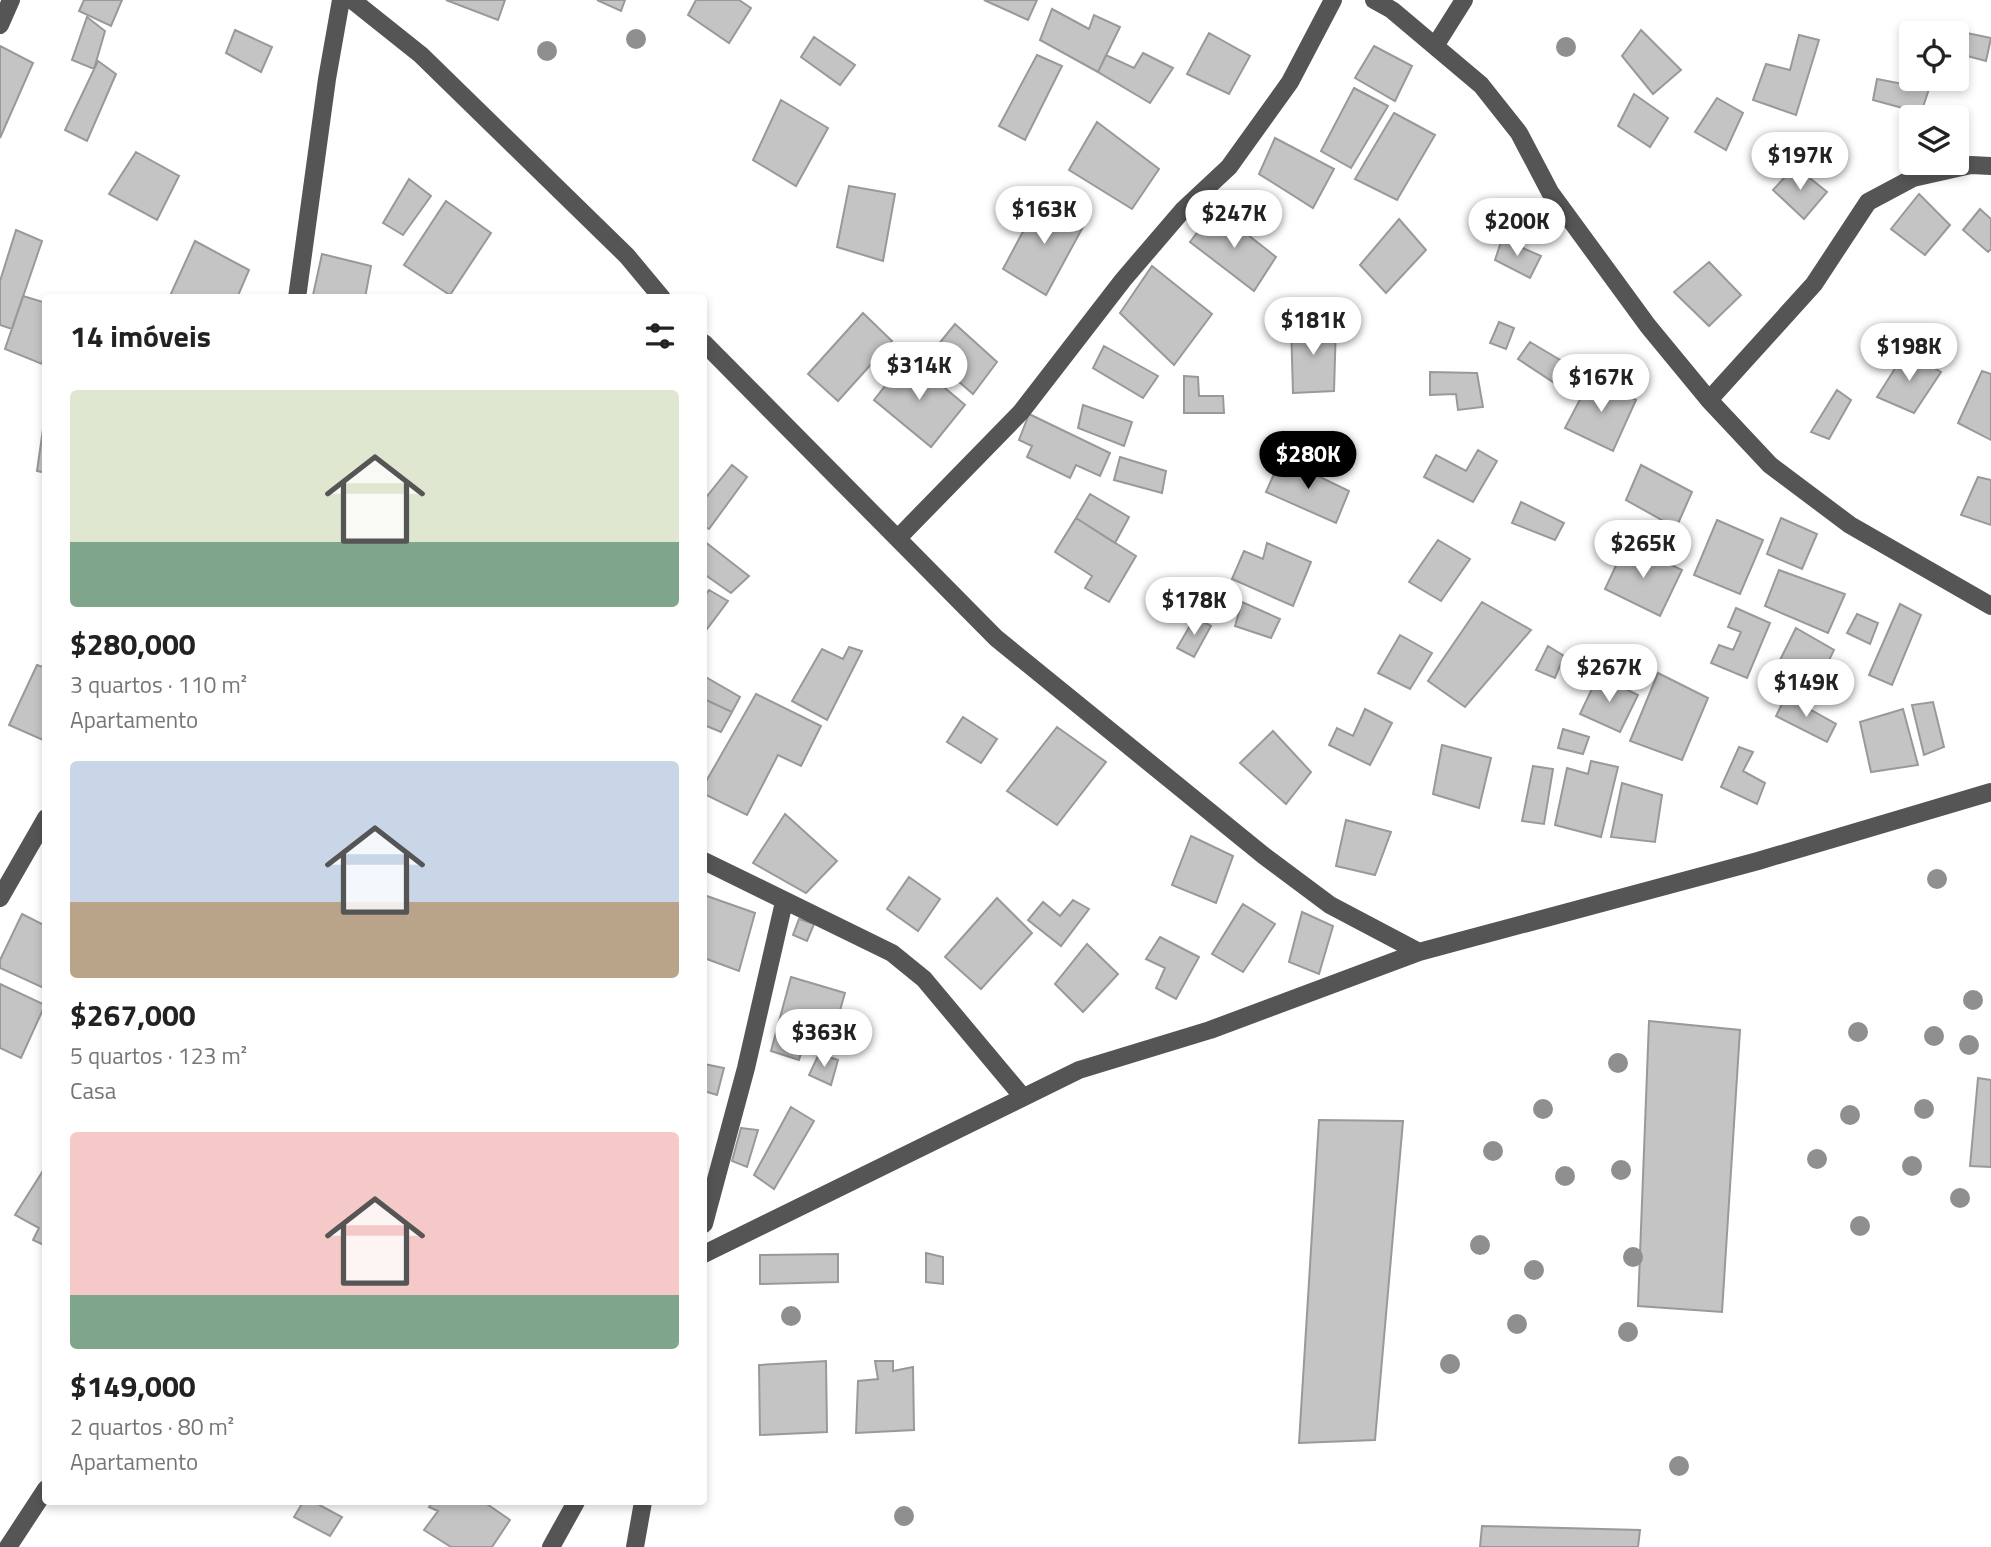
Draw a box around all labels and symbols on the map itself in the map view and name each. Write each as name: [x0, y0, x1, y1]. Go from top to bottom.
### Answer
pin: $197K: [1751, 132, 1849, 192]
pin: $163K: [995, 187, 1093, 246]
pin: $247K: [1185, 190, 1283, 250]
pin: $200K: [1468, 198, 1566, 258]
pin: $181K: [1264, 298, 1362, 357]
pin: $198K: [1860, 324, 1958, 383]
pin: $314K: [870, 342, 968, 402]
pin: $167K: [1552, 354, 1650, 414]
pin: $280K: [1259, 432, 1357, 491]
pin: $265K: [1594, 520, 1692, 580]
pin: $178K: [1145, 578, 1243, 637]
pin: $267K: [1560, 644, 1658, 704]
pin: $149K: [1757, 660, 1855, 719]
pin: $363K: [775, 1010, 873, 1069]

